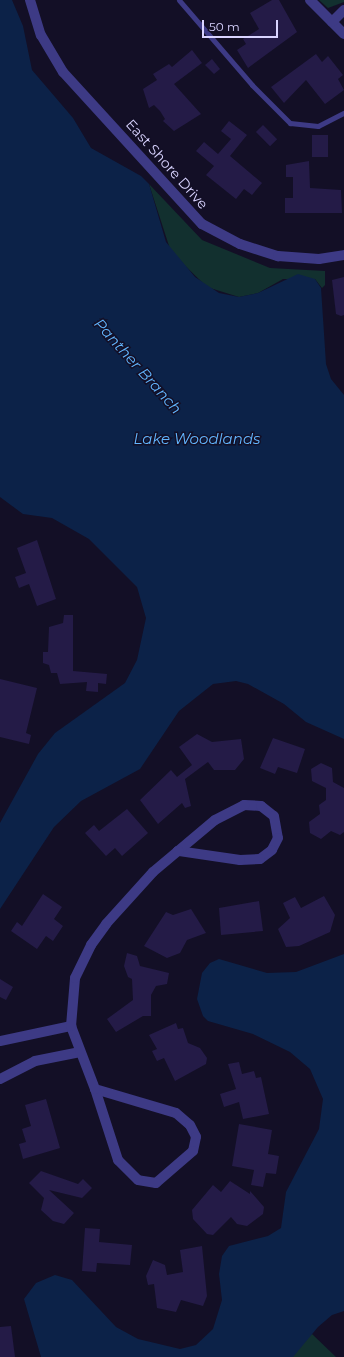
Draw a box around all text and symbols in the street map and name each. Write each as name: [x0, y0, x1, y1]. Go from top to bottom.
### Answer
scale bar: [204, 12, 280, 38]
text: 50 m: [209, 19, 240, 34]
street label: East Shore Drive: [122, 116, 212, 212]
water label: Panther Branch: [90, 315, 186, 417]
water label: Lake Woodlands: [134, 430, 260, 448]

